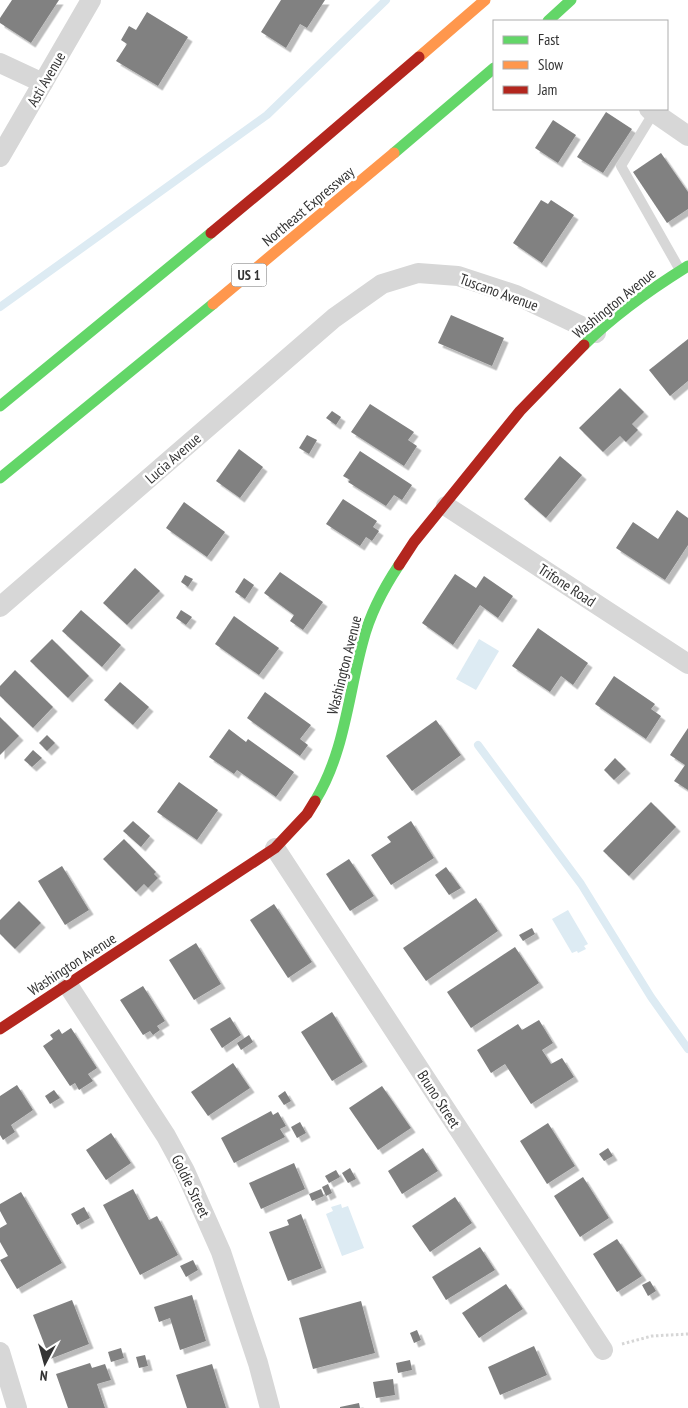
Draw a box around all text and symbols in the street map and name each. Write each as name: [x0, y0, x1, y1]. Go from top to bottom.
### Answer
legend: [493, 20, 668, 110]
text: Fast: [538, 30, 559, 49]
street label: Asti Avenue: [23, 48, 69, 110]
text: Slow: [538, 55, 563, 74]
text: Jam: [537, 80, 557, 99]
street label: Northeast Expressway: [258, 162, 358, 250]
road number: US 1: [232, 264, 266, 286]
street label: Washington Avenue: [569, 264, 659, 342]
street label: Tuscano Avenue: [457, 269, 541, 315]
street label: Lucia Avenue: [141, 429, 205, 487]
street label: Trifone Road: [535, 559, 599, 611]
street label: Washington Avenue: [323, 614, 365, 716]
street label: Washington Avenue: [24, 928, 120, 1000]
street label: Bruno Street: [413, 1067, 465, 1131]
street label: Goldie Street: [168, 1151, 214, 1221]
north arrow: [20, 1338, 70, 1388]
text: N: [39, 1367, 48, 1385]

